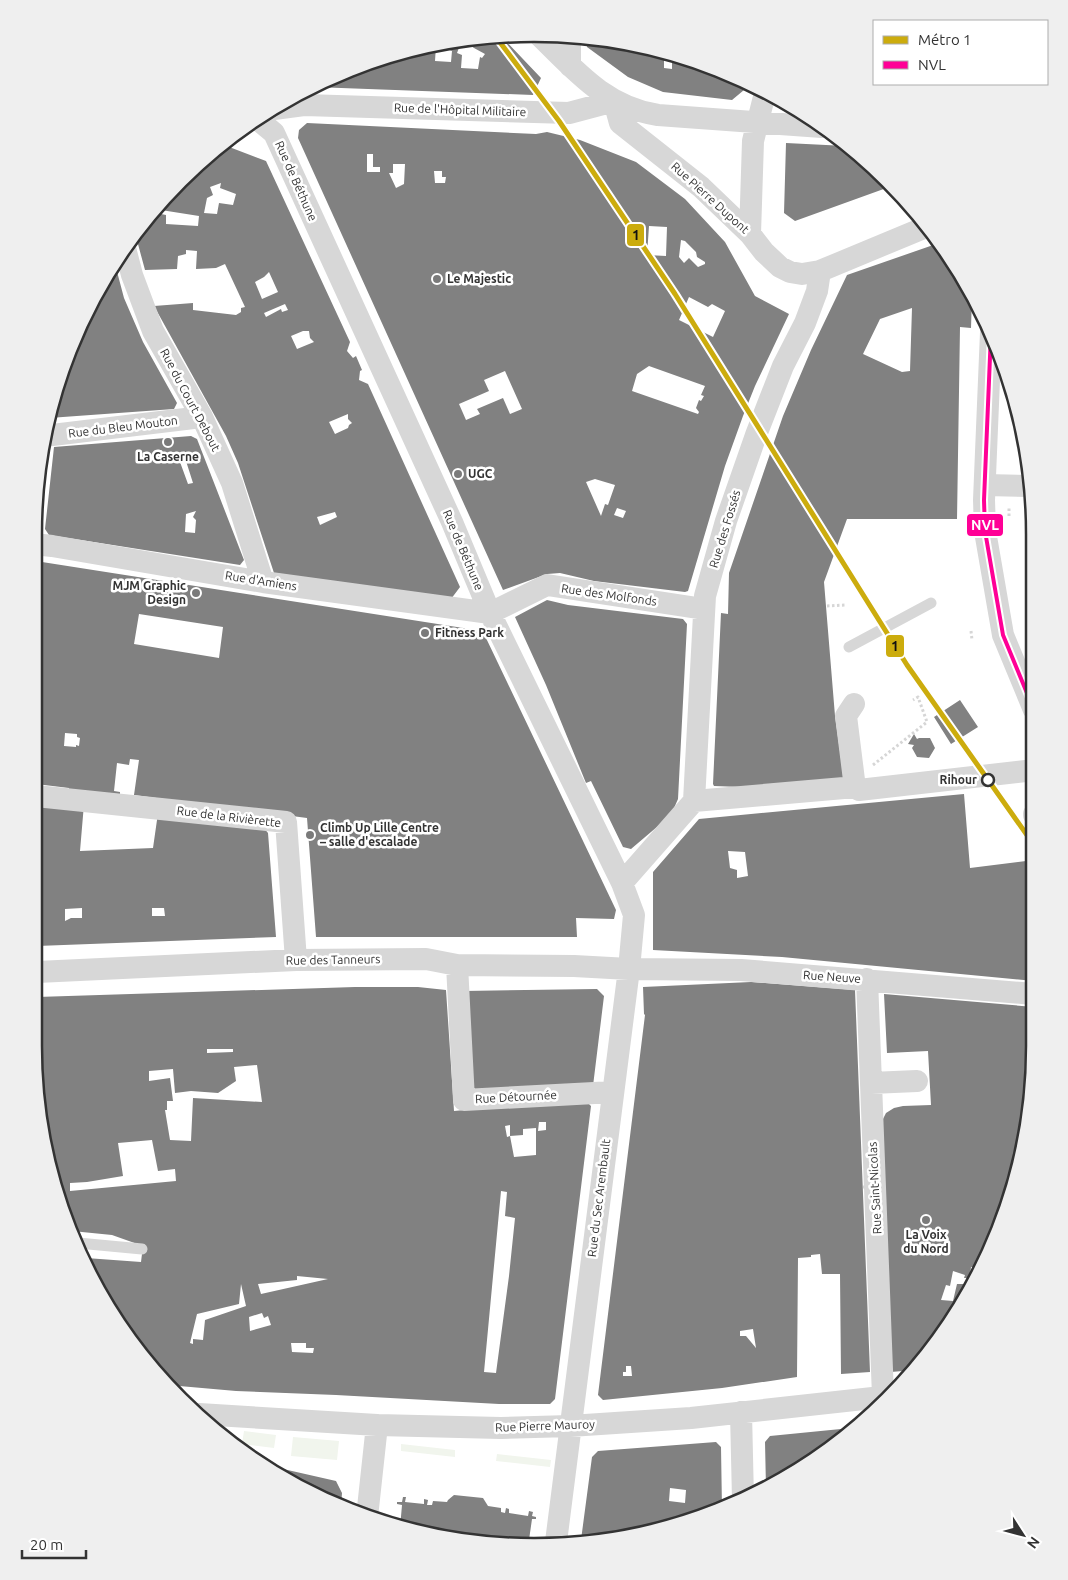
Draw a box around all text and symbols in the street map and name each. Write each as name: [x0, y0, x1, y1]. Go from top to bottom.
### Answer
legend: [873, 20, 1048, 85]
text: Métro 1: [918, 31, 972, 48]
text: NVL: [918, 56, 946, 73]
street label: Rue de l'Hôpital Militaire: [394, 101, 526, 118]
street label: Rue de Béthune: [273, 139, 320, 223]
street label: Rue Pierre Dupont: [669, 159, 752, 236]
line badge: 1: [626, 223, 645, 247]
text: 1: [632, 227, 640, 243]
place label: Le Majestic: [447, 272, 511, 285]
marker: Le Majestic: [431, 273, 443, 285]
street label: Rue du Court Debout: [158, 346, 223, 454]
street label: Rue du Bleu Mouton: [67, 413, 178, 440]
marker: La Caserne: [162, 436, 174, 448]
place label: La Caserne: [137, 450, 199, 463]
place label: UGC: [468, 467, 493, 480]
marker: UGC: [452, 468, 464, 480]
street label: Rue des Fossés: [706, 488, 743, 569]
street label: Rue de Béthune: [441, 508, 486, 592]
line badge: NVL: [966, 513, 1004, 537]
text: NVL: [971, 517, 999, 533]
street label: Rue d'Amiens: [224, 568, 298, 593]
place label: MJM Graphic Design: [112, 579, 186, 606]
street label: Rue des Molfonds: [560, 581, 658, 608]
marker: MJM Graphic Design: [190, 587, 202, 599]
place label: Fitness Park: [435, 626, 504, 639]
marker: Fitness Park: [419, 627, 431, 639]
line badge: 1: [885, 634, 905, 658]
text: 1: [891, 638, 899, 654]
place label: Rihour: [940, 773, 977, 786]
marker: Rihour: [981, 773, 995, 787]
street label: Rue de la Rivièrette: [176, 804, 282, 829]
place label: Climb Up Lille Centre – salle d'escalade: [320, 821, 439, 848]
marker: Climb Up Lille Centre – salle d'escalade: [304, 829, 316, 841]
street label: Rue des Tanneurs: [286, 952, 380, 967]
street label: Rue Neuve: [803, 968, 862, 985]
street label: Rue Détournée: [475, 1088, 557, 1105]
street label: Rue du Sec Arembault: [585, 1138, 612, 1258]
street label: Rue Saint-Nicolas: [866, 1142, 883, 1235]
marker: La Voix du Nord: [920, 1214, 932, 1226]
place label: La Voix du Nord: [903, 1228, 949, 1255]
street label: Rue Pierre Mauroy: [495, 1417, 595, 1434]
north arrow: [998, 1510, 1048, 1560]
scale bar: [22, 1528, 86, 1560]
text: N: [1024, 1534, 1043, 1552]
text: 20 m: [30, 1536, 63, 1553]

